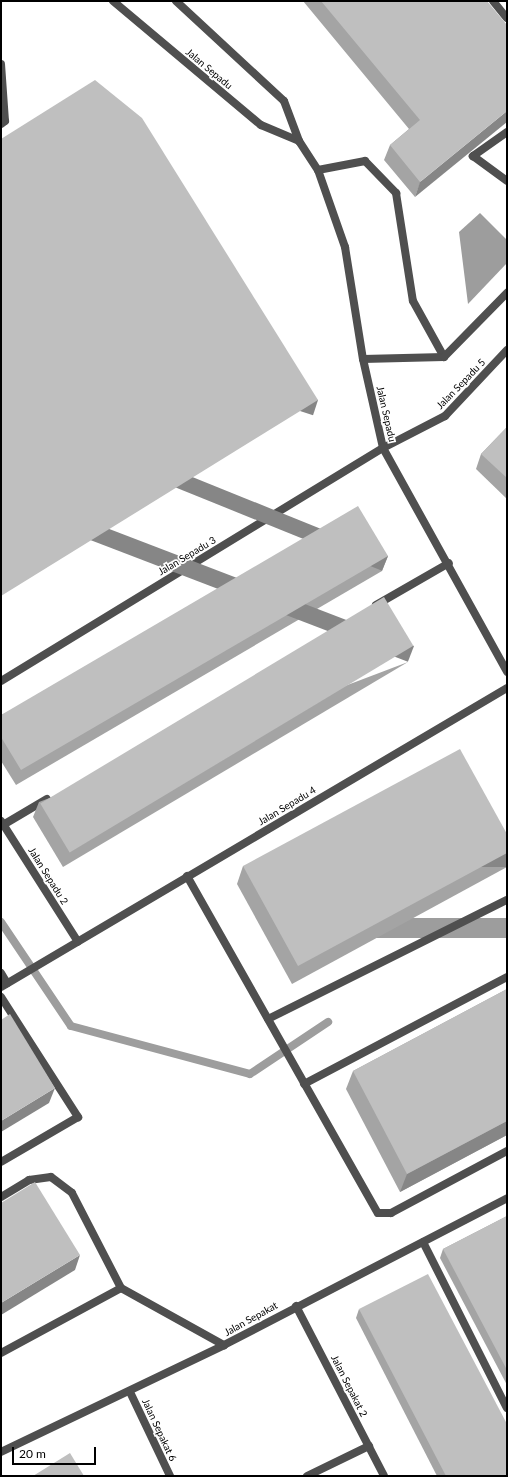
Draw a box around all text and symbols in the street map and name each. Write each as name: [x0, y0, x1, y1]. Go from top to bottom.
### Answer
street label: Jalan Sepadu: [183, 46, 235, 92]
street label: Jalan Sepadu 5: [434, 356, 488, 412]
street label: Jalan Sepadu: [374, 385, 398, 443]
street label: Jalan Sepadu 3: [156, 534, 218, 578]
street label: Jalan Sepadu 4: [256, 784, 318, 828]
street label: Jalan Sepadu 2: [26, 845, 70, 907]
street label: Jalan Sepakat: [222, 1299, 280, 1339]
street label: Jalan Sepakat 2: [328, 1353, 370, 1419]
street label: Jalan Sepakat 6: [139, 1397, 179, 1463]
scale bar: [14, 1439, 98, 1465]
text: 20 m: [19, 1446, 46, 1461]

